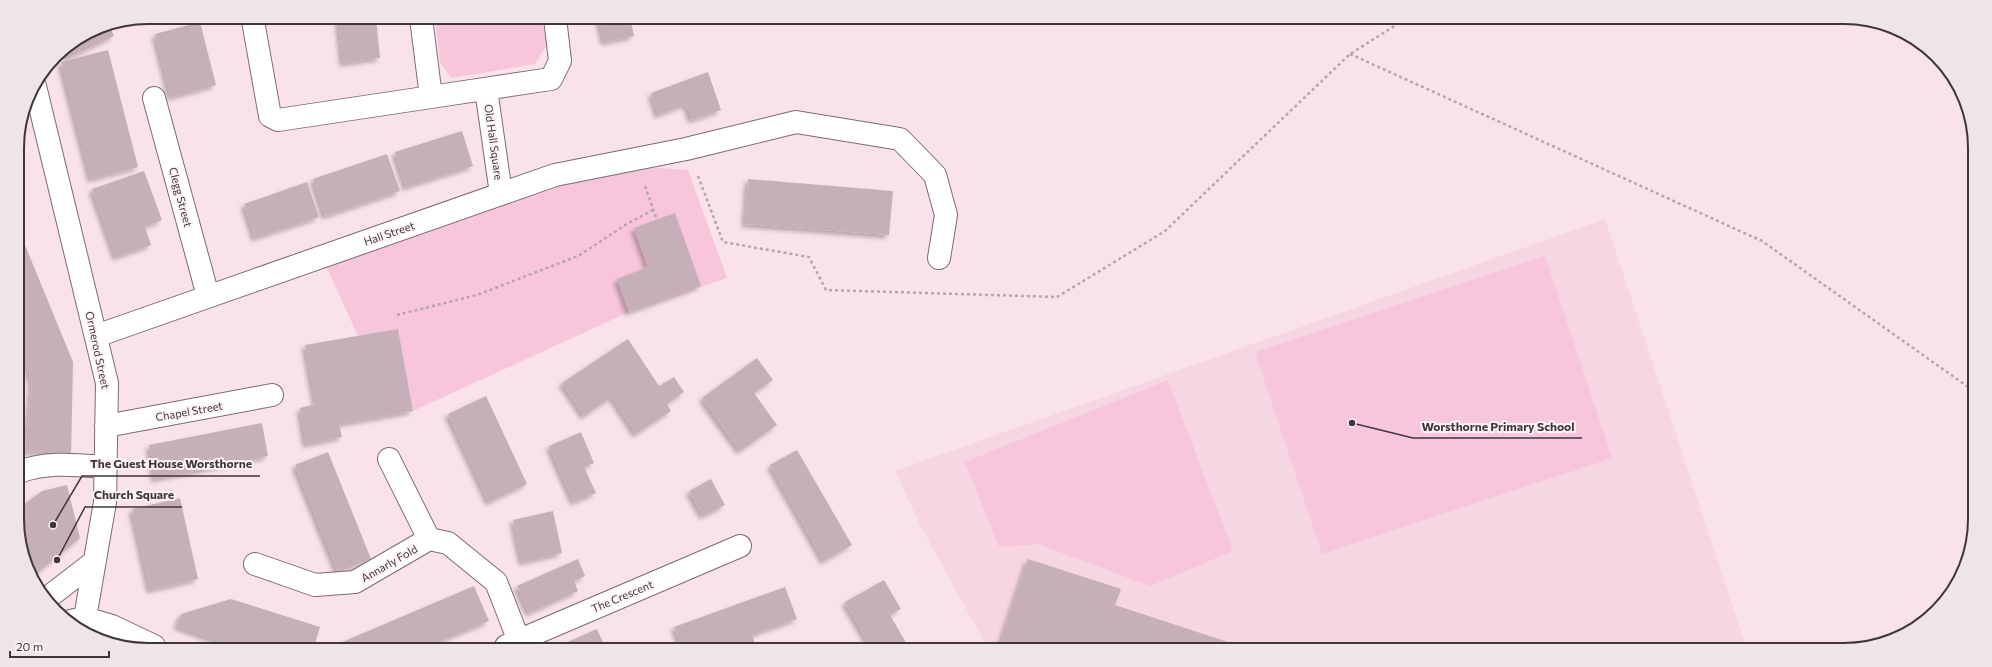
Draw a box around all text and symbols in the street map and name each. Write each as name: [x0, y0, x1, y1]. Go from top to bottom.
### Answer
street label: Old Hall Square: [482, 103, 506, 181]
street label: Clegg Street: [167, 166, 195, 229]
street label: Hall Street: [362, 218, 417, 248]
street label: Ormerod Street: [83, 310, 113, 391]
street label: Chapel Street: [154, 399, 224, 423]
callout: Worsthorne Primary School: [1413, 414, 1582, 438]
text: Worsthorne Primary School: [1421, 419, 1575, 433]
callout: The Guest House Worsthorne: [82, 452, 260, 476]
text: The Guest House Worsthorne: [90, 456, 252, 470]
callout: Church Square: [85, 483, 182, 507]
text: Church Square: [94, 487, 174, 501]
street label: Annarly Fold: [359, 542, 419, 584]
street label: The Crescent: [589, 577, 655, 615]
scale bar: [10, 633, 109, 659]
text: 20 m: [16, 639, 43, 653]

